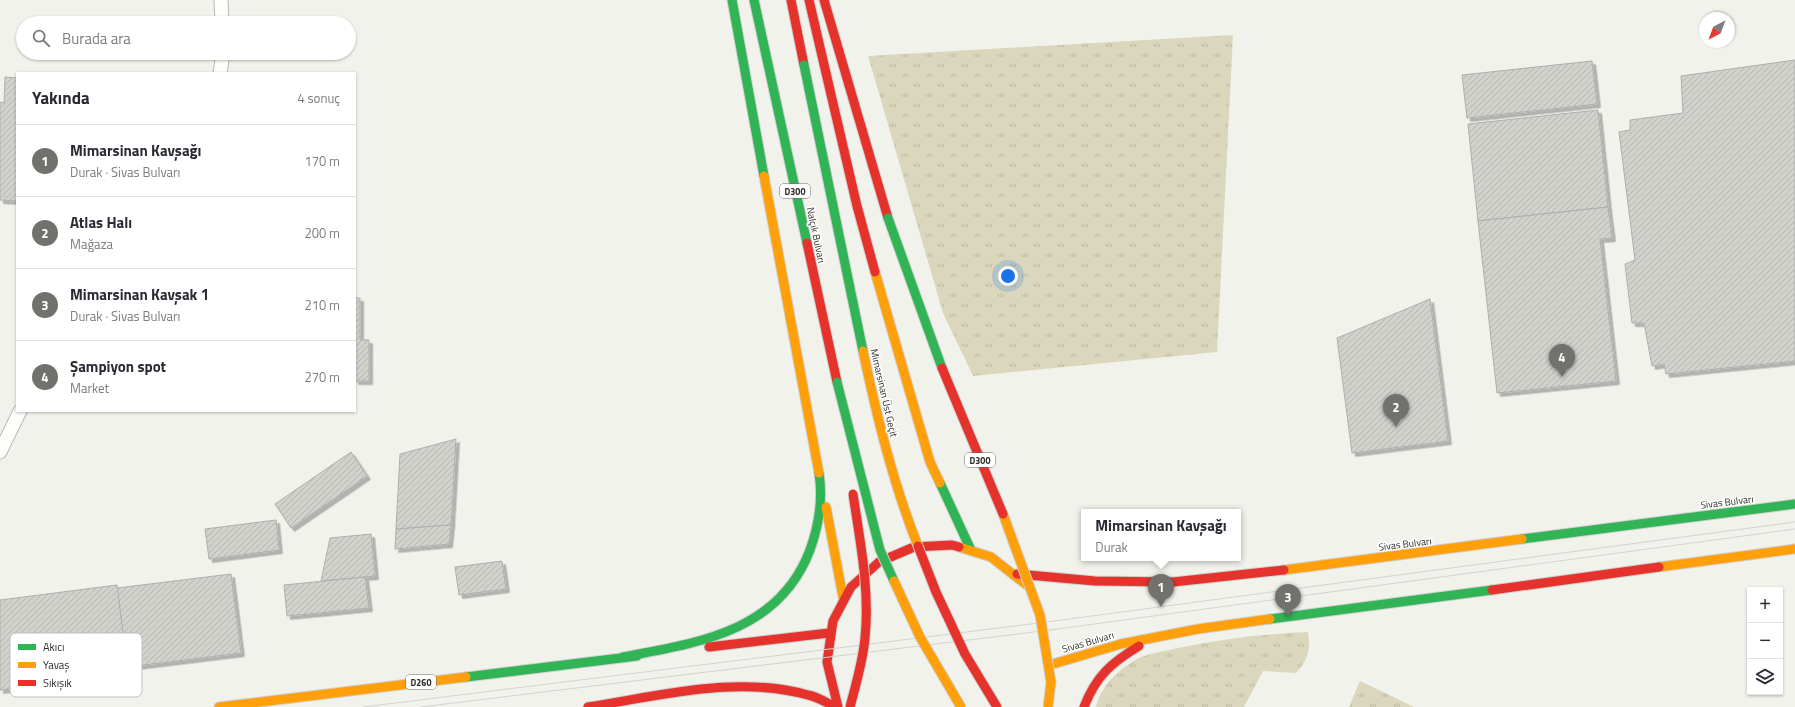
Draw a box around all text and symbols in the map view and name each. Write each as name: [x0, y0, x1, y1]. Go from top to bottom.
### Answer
north arrow: [1699, 12, 1735, 48]
search box: [16, 16, 356, 60]
icon: search: [30, 27, 52, 49]
text: Burada ara: [62, 27, 131, 50]
text: Yakında: [32, 85, 90, 111]
text: 4 sonuç: [297, 88, 340, 108]
text: Mimarsinan Kavşağı: [70, 139, 202, 162]
text: 1: [41, 151, 49, 171]
text: 170 m: [304, 151, 340, 171]
text: Durak · Sivas Bulvarı: [70, 162, 180, 182]
road number: D300: [780, 184, 810, 198]
street label: Nalçık Bulvarı: [803, 206, 829, 264]
text: Atlas Halı: [70, 211, 132, 234]
text: 2: [41, 223, 49, 243]
text: 200 m: [304, 223, 340, 243]
text: Mağaza: [70, 234, 113, 254]
your location: [998, 266, 1018, 286]
text: Mimarsinan Kavşak 1: [70, 283, 209, 306]
text: 3: [41, 295, 49, 315]
text: 210 m: [304, 295, 340, 315]
text: Durak · Sivas Bulvarı: [70, 306, 180, 326]
pin: 4: [1549, 344, 1575, 377]
street label: Mimarsinan Üst Geçit: [867, 347, 902, 439]
text: Şampiyon spot: [70, 355, 166, 378]
text: 4: [41, 367, 49, 387]
text: 270 m: [304, 367, 340, 387]
text: Market: [70, 378, 109, 398]
pin: 2: [1383, 394, 1409, 427]
road number: D300: [965, 453, 995, 467]
street label: Sivas Bulvarı: [1700, 491, 1754, 513]
popup: [1081, 509, 1241, 561]
text: Mimarsinan Kavşağı: [1095, 514, 1227, 537]
street label: Sivas Bulvarı: [1378, 533, 1432, 555]
text: Durak: [1095, 537, 1128, 557]
pin: 1: [1148, 574, 1174, 607]
pin: 3: [1275, 584, 1301, 617]
map controls: [1747, 587, 1783, 695]
button: +: [1747, 587, 1783, 623]
button: −: [1747, 623, 1783, 659]
street label: Sivas Bulvarı: [1060, 627, 1116, 657]
legend: [10, 633, 142, 697]
text: Akıcı: [43, 639, 64, 655]
text: Yavaş: [43, 657, 70, 673]
button: layers: [1747, 659, 1783, 695]
text: Sıkışık: [43, 675, 73, 691]
road number: D260: [406, 675, 436, 689]

